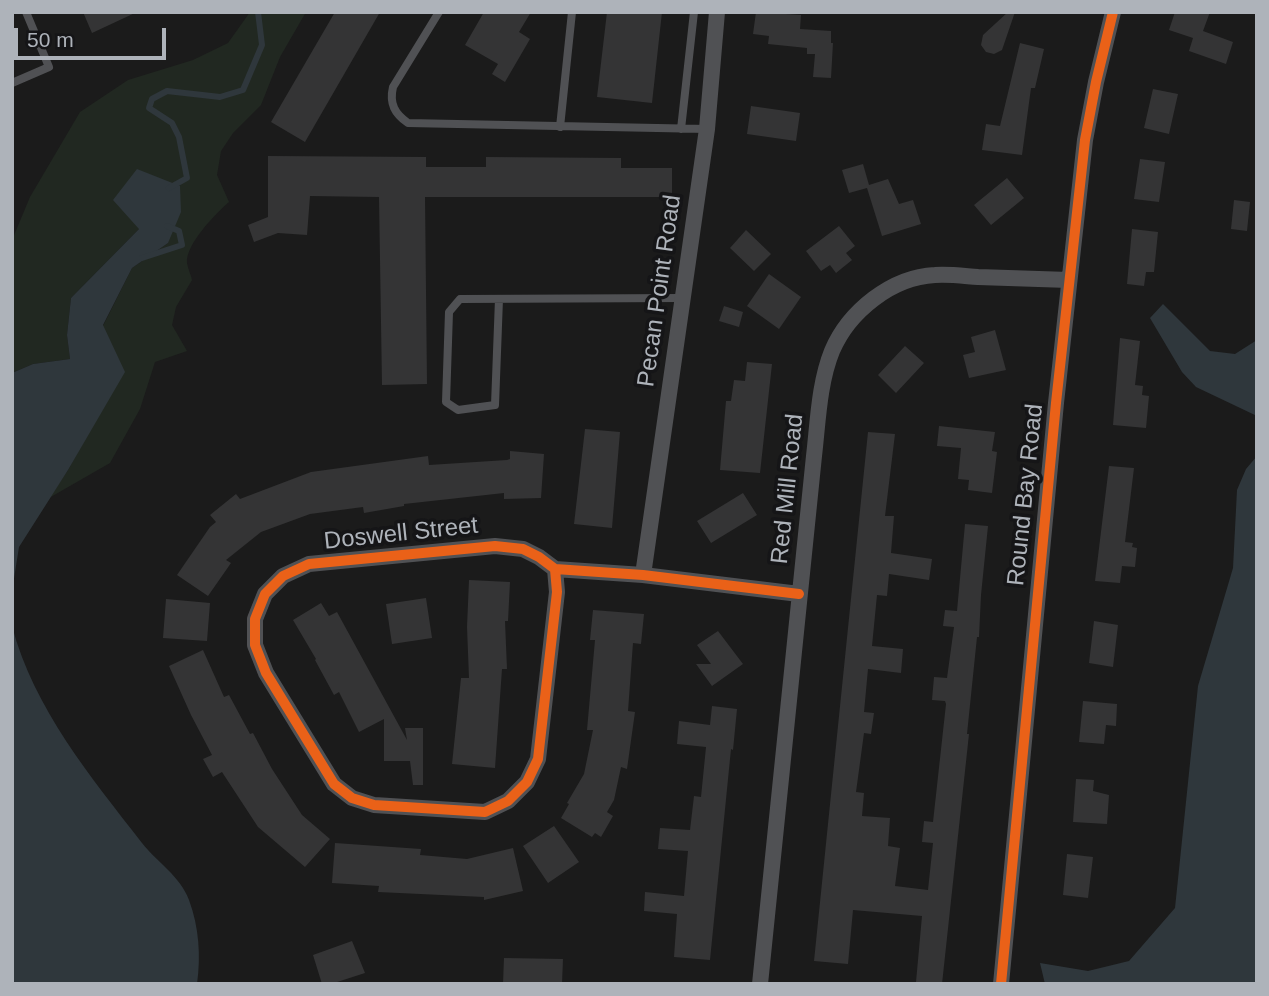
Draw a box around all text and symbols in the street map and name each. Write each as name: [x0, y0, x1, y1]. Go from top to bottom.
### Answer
scale bar: [18, 14, 170, 58]
text: 50 m: [27, 28, 74, 51]
street label: Pecan Point Road: [632, 193, 688, 389]
street label: Round Bay Road: [1002, 403, 1050, 587]
street label: Red Mill Road: [766, 413, 810, 565]
street label: Doswell Street: [323, 512, 479, 556]

